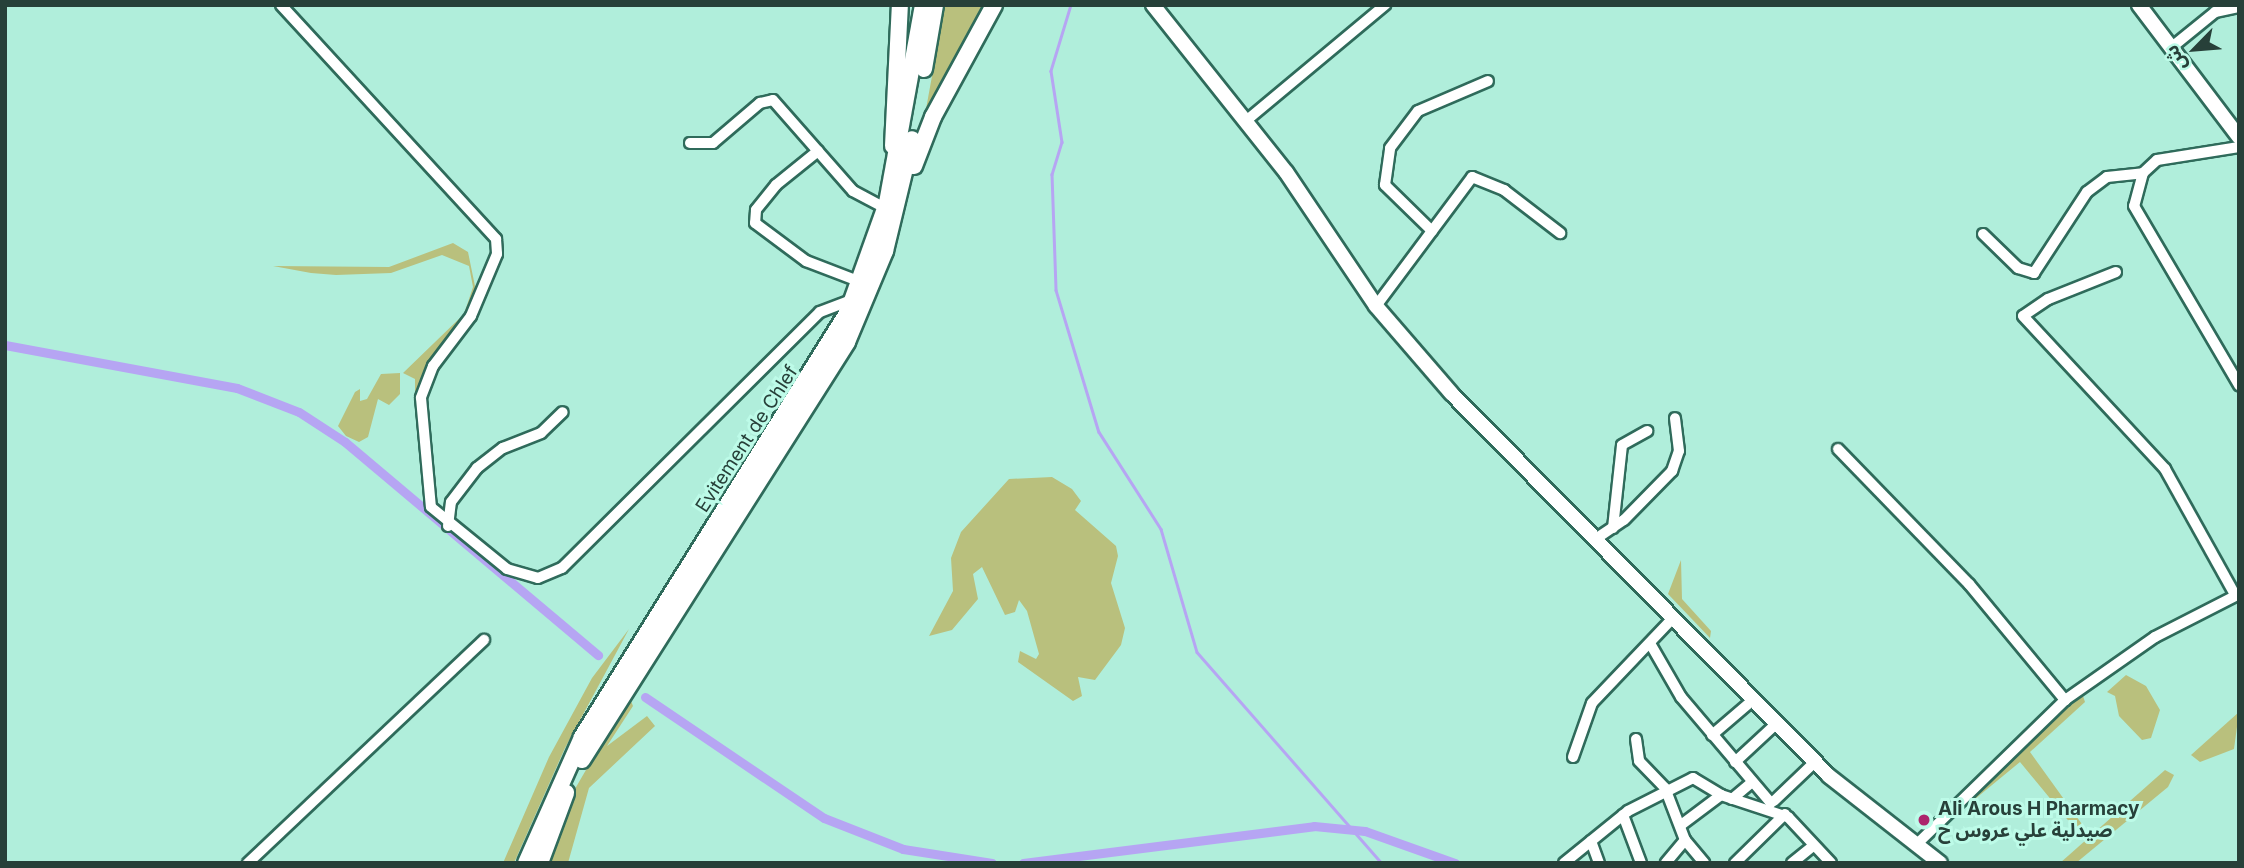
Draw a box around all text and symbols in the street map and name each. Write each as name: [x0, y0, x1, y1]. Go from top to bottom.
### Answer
north arrow: [2160, 14, 2230, 84]
text: ش: [2160, 41, 2191, 75]
street label: Evitement de Chlef: [691, 361, 803, 517]
place label: Ali Arous H Pharmacy صيدلية علي عروس ح: [1938, 798, 2139, 842]
marker: Ali Arous H Pharmacy صيدلية علي عروس ح: [1916, 812, 1932, 828]

